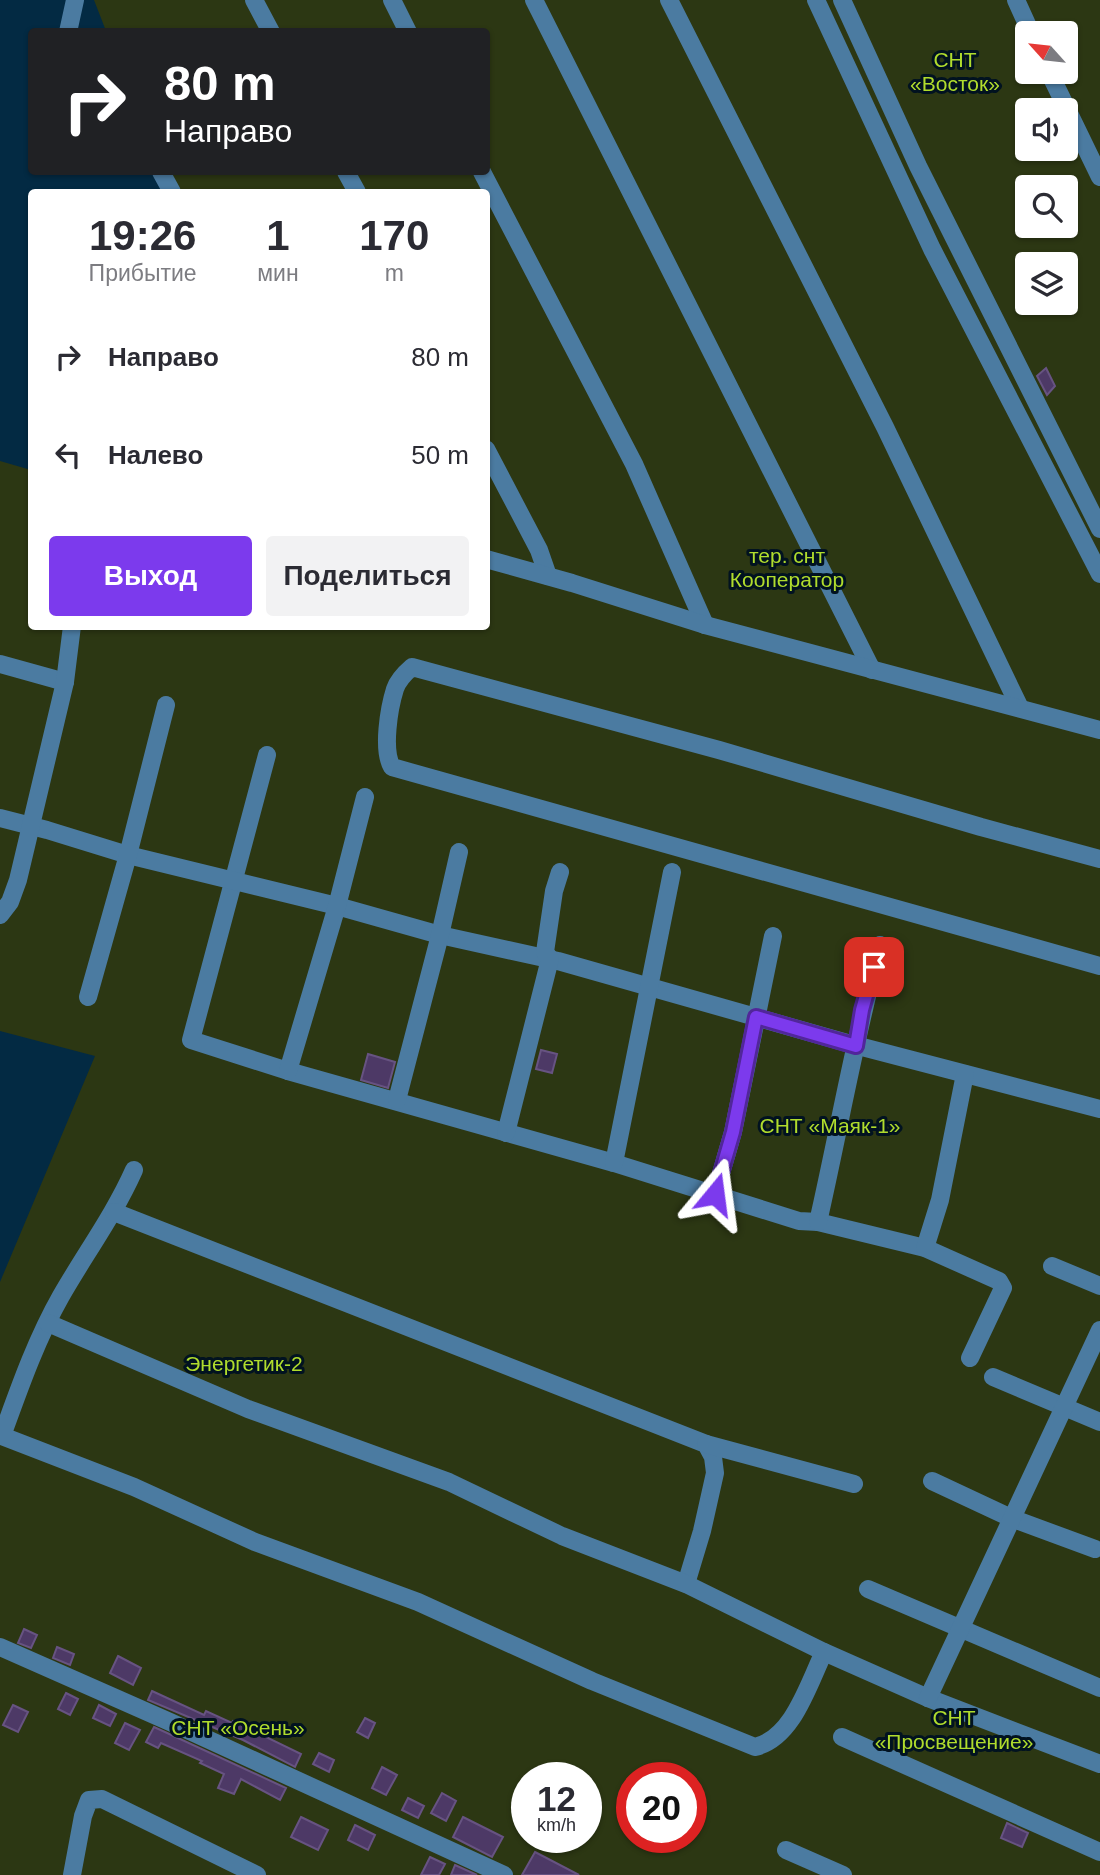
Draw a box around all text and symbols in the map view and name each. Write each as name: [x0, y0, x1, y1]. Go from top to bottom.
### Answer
north arrow: [1015, 21, 1078, 84]
map controls: [1015, 21, 1078, 315]
park label: СНТ «Восток»: [910, 48, 1000, 95]
icon: right: [49, 56, 140, 147]
text: 80 m: [164, 56, 276, 110]
button: sound: [1015, 98, 1078, 161]
text: Направо: [164, 113, 292, 149]
button: search: [1015, 175, 1078, 238]
text: 19:26: [89, 212, 196, 259]
text: 1: [266, 212, 290, 259]
text: 170: [359, 212, 429, 259]
button: layers: [1015, 252, 1078, 315]
text: Прибытие: [89, 260, 197, 286]
text: мин: [257, 260, 299, 286]
text: m: [385, 260, 404, 286]
icon: right: [49, 338, 87, 376]
text: Направо: [108, 342, 219, 372]
text: 80 m: [411, 342, 469, 372]
icon: left: [49, 436, 87, 474]
text: Налево: [108, 440, 203, 470]
text: 50 m: [411, 440, 469, 470]
button: Выход: [49, 536, 252, 616]
button: Поделиться: [266, 536, 469, 616]
park label: тер. снт Кооператор: [730, 544, 844, 591]
pin: [844, 937, 904, 997]
icon: arrive: [855, 948, 893, 986]
park label: СНТ «Маяк-1»: [760, 1114, 901, 1137]
position arrow: [678, 1157, 752, 1231]
park label: Энергетик-2: [185, 1352, 303, 1375]
park label: СНТ «Просвещение»: [875, 1706, 1033, 1753]
park label: СНТ «Осень»: [171, 1716, 305, 1739]
speed limit sign: 20: [616, 1762, 707, 1853]
text: 12: [537, 1779, 576, 1818]
text: km/h: [537, 1815, 576, 1835]

